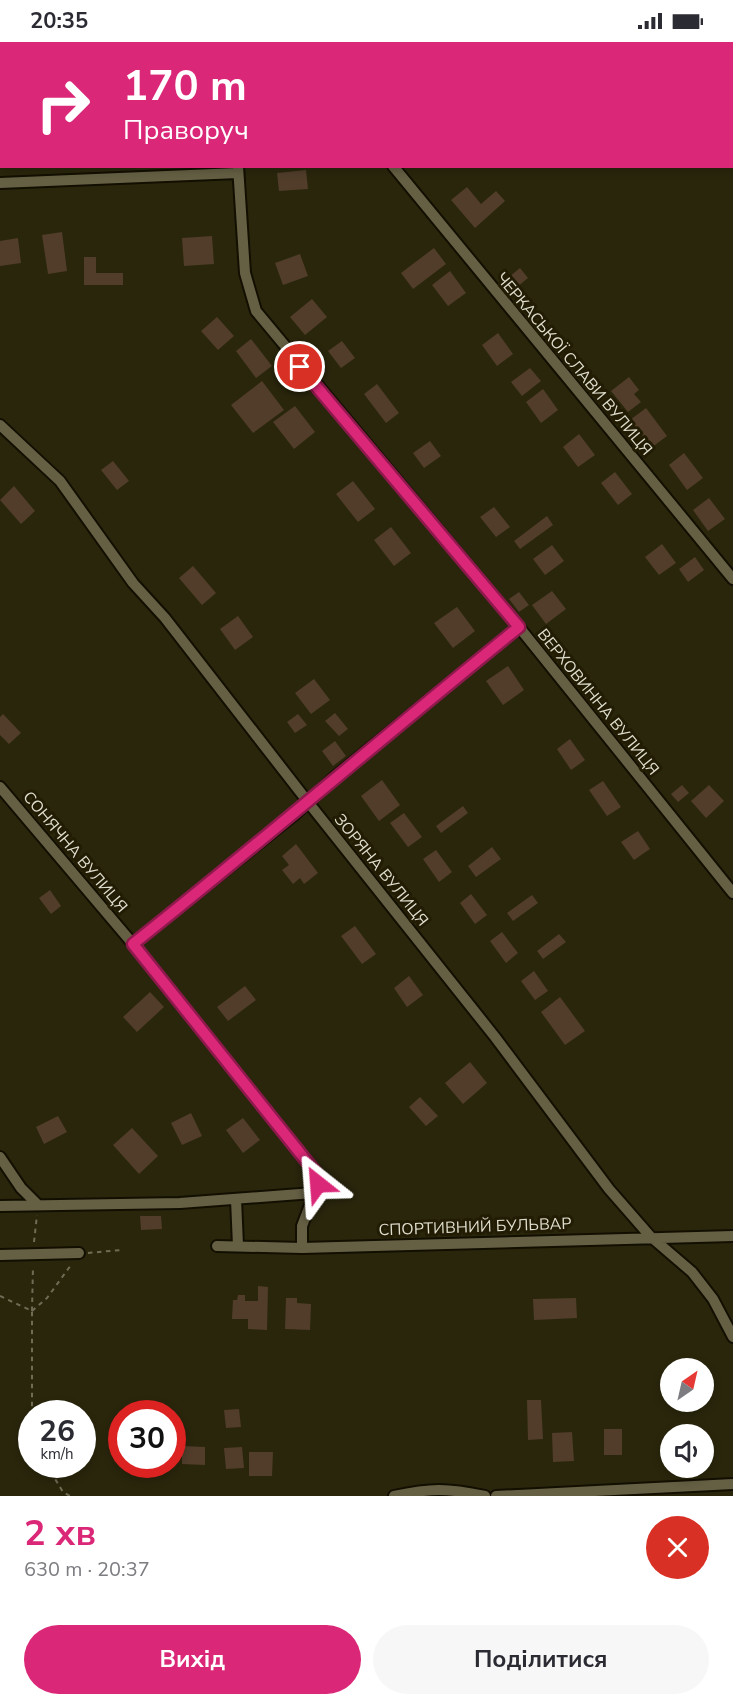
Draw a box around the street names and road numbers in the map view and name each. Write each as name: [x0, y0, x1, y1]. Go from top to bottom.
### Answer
street label: ЧЕРКАСЬКОЇ СЛАВИ ВУЛИЦЯ: [491, 268, 657, 460]
street label: ВЕРХОВИННА ВУЛИЦЯ: [532, 624, 664, 780]
street label: СОНЯЧНА ВУЛИЦЯ: [18, 787, 132, 917]
street label: ЗОРЯНА ВУЛИЦЯ: [329, 809, 433, 931]
street label: СПОРТИВНИЙ БУЛЬВАР: [378, 1213, 572, 1241]

